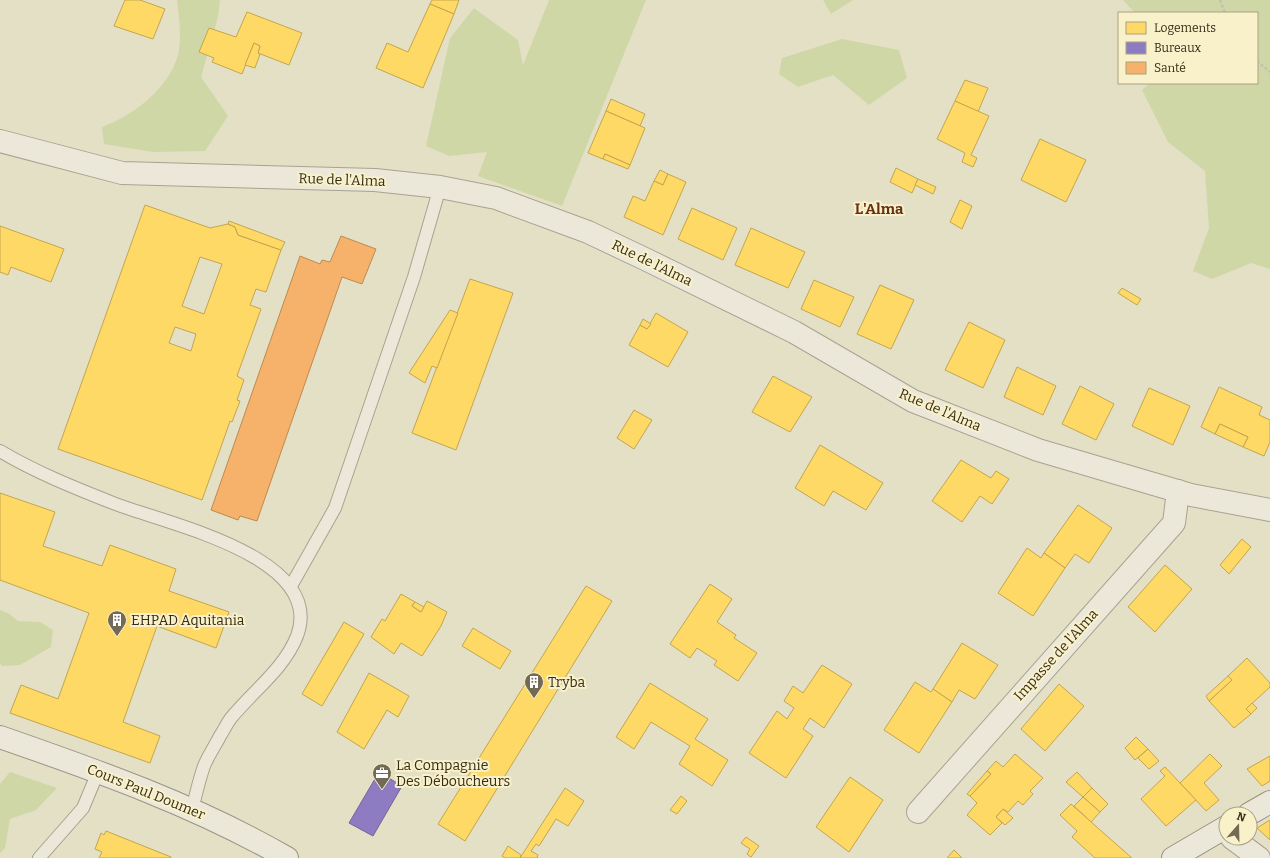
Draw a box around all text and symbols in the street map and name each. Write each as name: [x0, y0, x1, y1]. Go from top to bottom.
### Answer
legend: [1118, 12, 1258, 84]
text: Logements: [1154, 21, 1216, 35]
text: Bureaux: [1154, 41, 1201, 55]
text: Santé: [1154, 61, 1186, 75]
street label: Rue de l'Alma: [298, 170, 386, 190]
district label: L'Alma: [855, 200, 904, 218]
street label: Rue de l'Alma: [609, 236, 695, 290]
street label: Rue de l'Alma: [896, 385, 984, 435]
street label: Impasse de l'Alma: [1010, 605, 1102, 704]
building icon: EHPAD Aquitania: [106, 609, 128, 637]
place label: EHPAD Aquitania: [131, 612, 245, 629]
building icon: Tryba: [523, 671, 545, 699]
place label: Tryba: [548, 674, 586, 691]
place label: La Compagnie Des Déboucheurs: [396, 757, 510, 790]
street label: Cours Paul Doumer: [84, 761, 208, 823]
office icon: La Compagnie Des Déboucheurs: [371, 762, 393, 790]
north arrow: [1218, 806, 1258, 846]
text: N: [1235, 810, 1248, 825]

